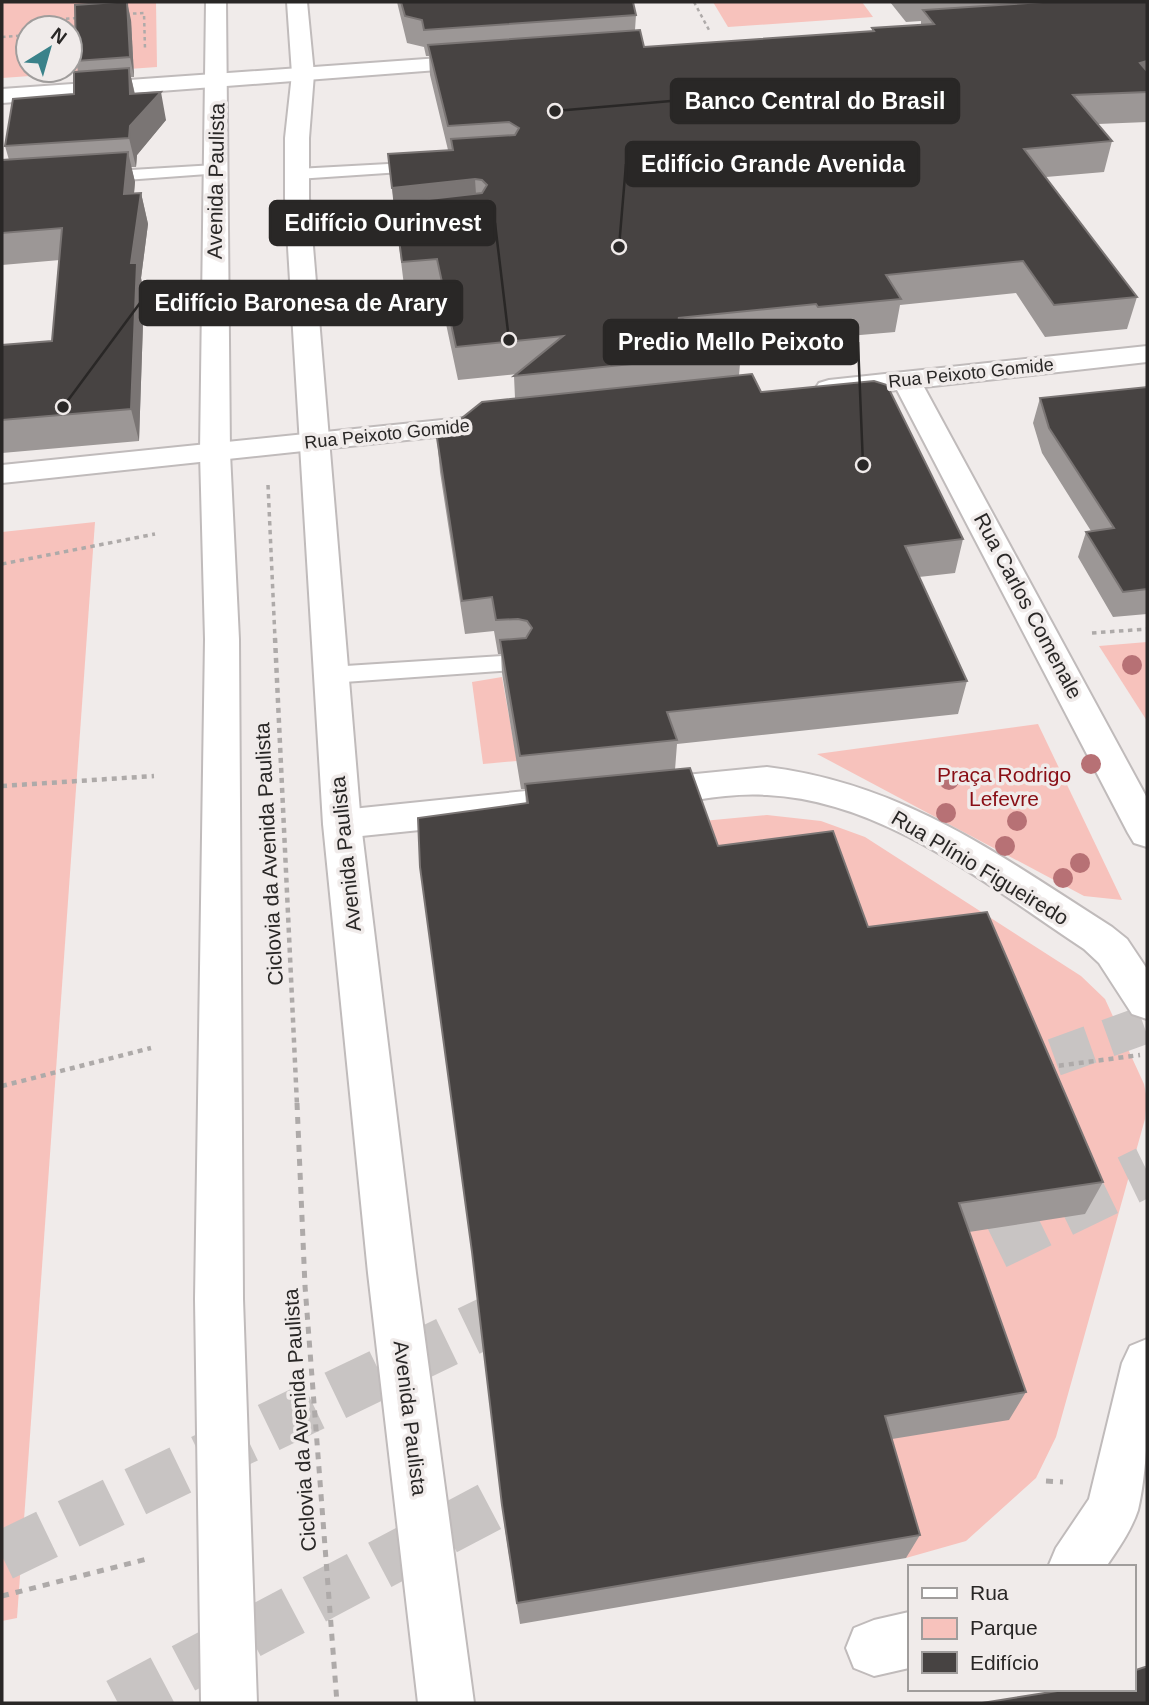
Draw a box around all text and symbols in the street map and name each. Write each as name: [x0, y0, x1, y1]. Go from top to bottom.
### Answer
north arrow: [14, 14, 84, 84]
text: N: [47, 23, 71, 48]
callout: Banco Central do Brasil: [671, 79, 959, 123]
text: Banco Central do Brasil: [685, 88, 945, 114]
street label: Avenida Paulista: [203, 102, 228, 259]
callout: Edifício Grande Avenida: [626, 142, 919, 186]
text: Edifício Grande Avenida: [641, 151, 905, 177]
callout: Edifício Ourinvest: [270, 201, 495, 245]
text: Edifício Ourinvest: [285, 210, 482, 236]
callout: Edifício Baronesa de Arary: [140, 281, 462, 325]
text: Edifício Baronesa de Arary: [154, 290, 448, 316]
callout: Predio Mello Peixoto: [604, 320, 858, 364]
text: Predio Mello Peixoto: [618, 329, 844, 355]
street label: Rua Peixoto Gomide: [887, 354, 1055, 392]
street label: Rua Peixoto Gomide: [303, 415, 471, 453]
street label: Rua Carlos Comenale: [970, 509, 1087, 702]
street label: Ciclovia da Avenida Paulista: [250, 722, 287, 986]
park label: Praça Rodrigo Lefevre: [937, 763, 1071, 810]
street label: Avenida Paulista: [326, 775, 365, 933]
street label: Rua Plínio Figueiredo: [888, 806, 1073, 929]
street label: Ciclovia da Avenida Paulista: [279, 1288, 320, 1552]
street label: Avenida Paulista: [390, 1339, 431, 1497]
legend: [908, 1565, 1135, 1691]
text: Rua: [970, 1581, 1009, 1604]
text: Parque: [970, 1616, 1038, 1639]
text: Edifício: [970, 1651, 1039, 1674]

